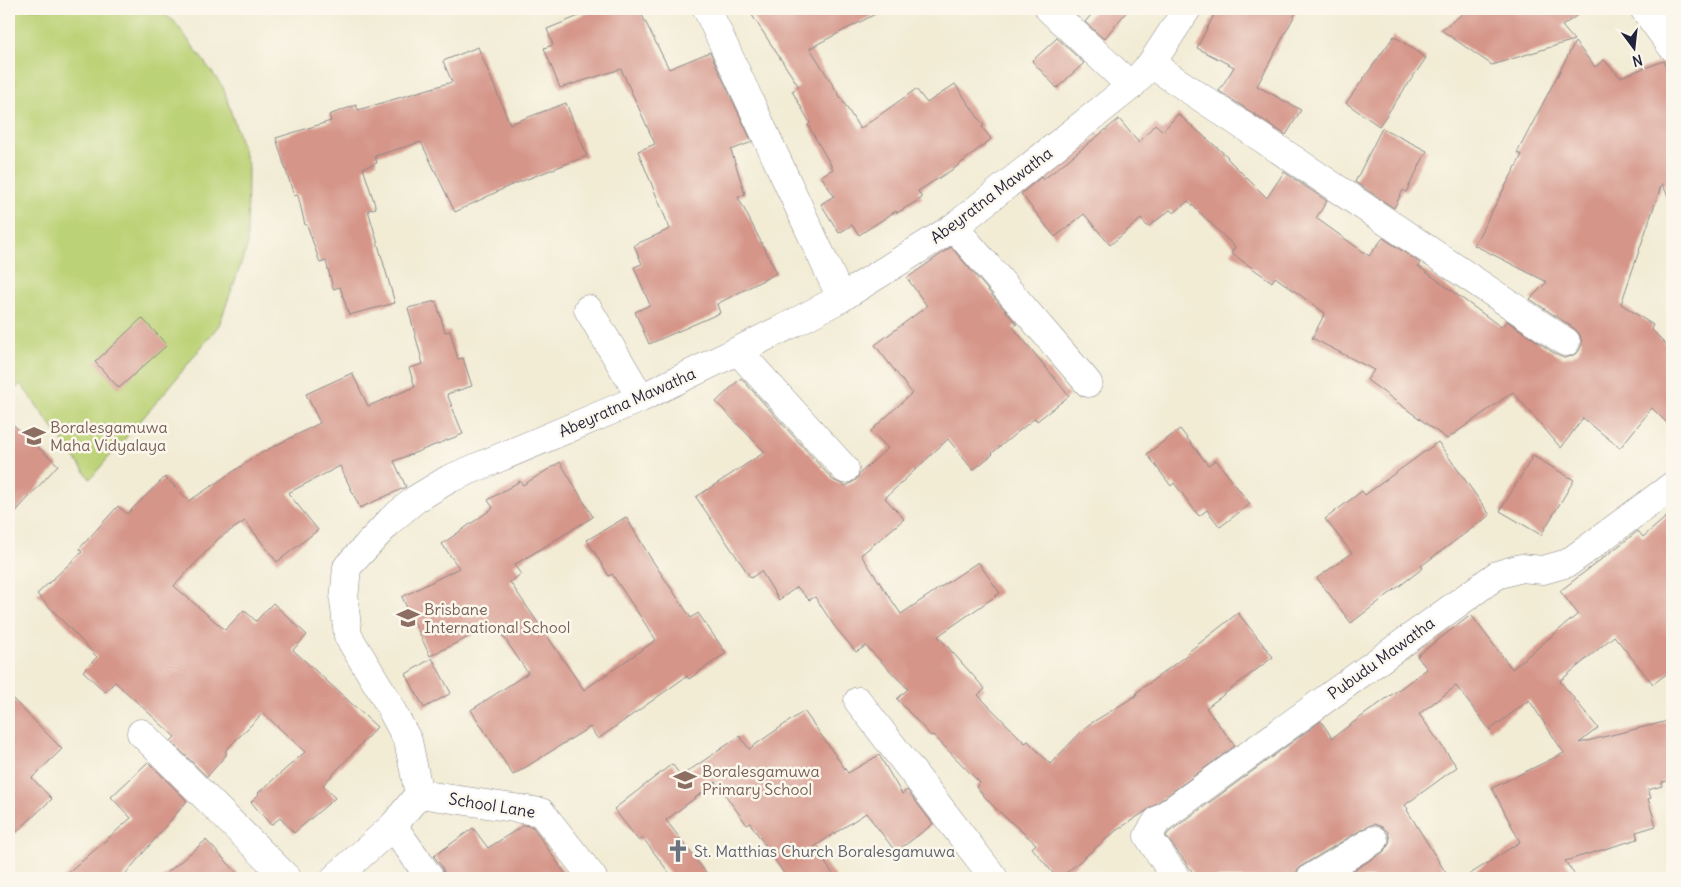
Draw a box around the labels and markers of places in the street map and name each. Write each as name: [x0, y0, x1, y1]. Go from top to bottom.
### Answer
place label: Boralesgamuwa Maha Vidyalaya: [50, 417, 168, 455]
school or university icon: Boralesgamuwa Maha Vidyalaya: [21, 423, 47, 449]
place label: Brisbane International School: [424, 599, 570, 637]
school or university icon: Brisbane International School: [395, 605, 421, 631]
place label: Boralesgamuwa Primary School: [702, 761, 820, 799]
school or university icon: Boralesgamuwa Primary School: [672, 767, 698, 793]
church icon: St. Matthias Church Boralesgamuwa: [665, 838, 691, 864]
place label: St. Matthias Church Boralesgamuwa: [694, 841, 955, 861]

